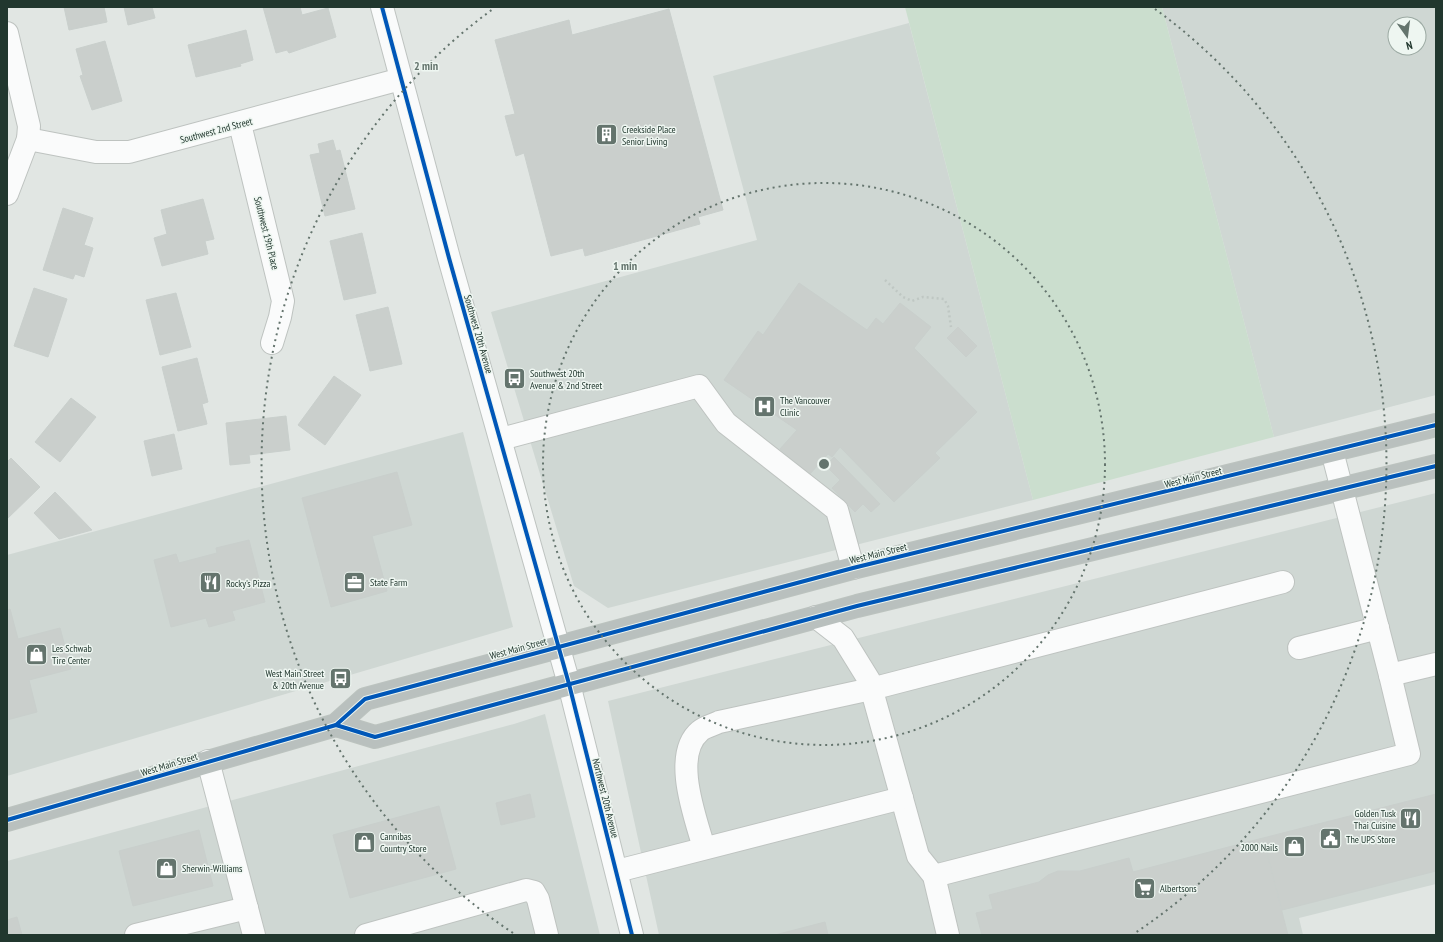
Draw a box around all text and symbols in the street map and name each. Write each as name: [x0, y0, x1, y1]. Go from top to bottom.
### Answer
north arrow: [1387, 16, 1427, 56]
text: N: [1405, 38, 1414, 53]
text: 2 min: [414, 58, 438, 73]
street label: Southwest 2nd Street: [179, 115, 254, 146]
building icon: Creekside Place Senior Living: [593, 122, 619, 148]
place label: Creekside Place Senior Living: [622, 123, 676, 148]
street label: Southwest 19th Place: [251, 195, 282, 271]
text: 1 min: [613, 258, 637, 273]
street label: Southwest 20th Avenue: [461, 293, 496, 375]
bus stop icon: Southwest 20th Avenue & 2nd Street: [502, 366, 528, 392]
place label: Southwest 20th Avenue & 2nd Street: [530, 367, 602, 392]
hospital icon: The Vancouver Clinic: [751, 393, 777, 419]
place label: The Vancouver Clinic: [780, 394, 831, 419]
centre of rings: [817, 457, 831, 471]
street label: West Main Street: [1163, 464, 1223, 491]
street label: West Main Street: [848, 540, 908, 567]
office icon: State Farm: [341, 569, 367, 595]
restaurant icon: Rocky's Pizza: [197, 570, 223, 596]
place label: State Farm: [370, 576, 407, 589]
place label: Rocky's Pizza: [226, 577, 271, 590]
street label: West Main Street: [488, 635, 548, 662]
shop icon: Les Schwab Tire Center: [24, 641, 50, 667]
place label: Les Schwab Tire Center: [52, 642, 92, 667]
bus stop icon: West Main Street & 20th Avenue: [327, 666, 353, 692]
place label: West Main Street & 20th Avenue: [266, 667, 324, 692]
street label: West Main Street: [139, 750, 199, 779]
street label: Northwest 20th Avenue: [589, 757, 622, 839]
restaurant icon: Golden Tusk Thai Cuisine: [1398, 806, 1424, 832]
place label: Golden Tusk Thai Cuisine: [1354, 807, 1396, 832]
public building icon: The UPS Store: [1317, 826, 1343, 852]
shop icon: Cannibas Country Store: [352, 829, 378, 855]
place label: Cannibas Country Store: [380, 830, 427, 855]
place label: The UPS Store: [1346, 833, 1395, 846]
shop icon: 2000 Nails: [1281, 834, 1307, 860]
place label: 2000 Nails: [1241, 841, 1279, 854]
shop icon: Sherwin-Williams: [153, 855, 179, 881]
place label: Sherwin-Williams: [182, 862, 243, 875]
supermarket icon: Albertsons: [1132, 875, 1158, 901]
place label: Albertsons: [1160, 882, 1197, 895]

